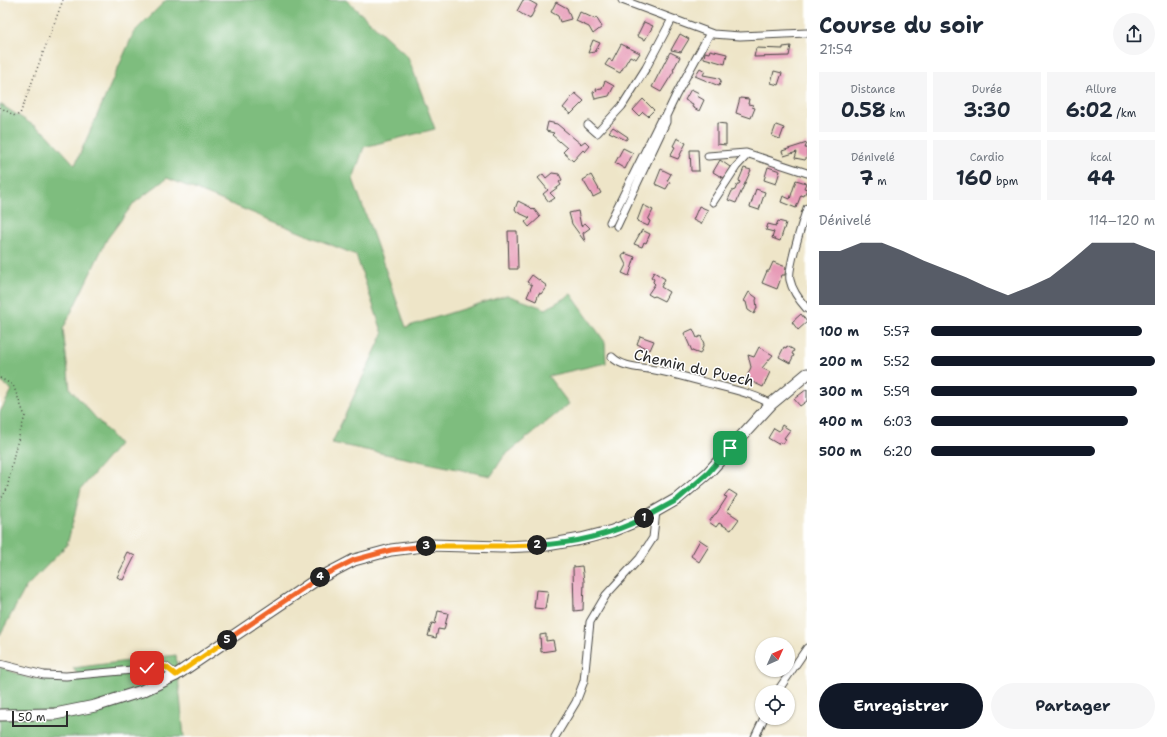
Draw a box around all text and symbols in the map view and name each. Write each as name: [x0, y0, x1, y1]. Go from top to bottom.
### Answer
text: Course du soir: [819, 11, 984, 40]
button: share: [1113, 13, 1155, 55]
text: 21:54: [819, 41, 853, 58]
text: Distance: [850, 82, 896, 97]
text: Durée: [972, 82, 1002, 97]
text: Allure: [1085, 82, 1117, 97]
text: 0.58: [841, 97, 886, 123]
text: 3:30: [963, 97, 1011, 123]
text: 6:02: [1066, 97, 1113, 123]
text: km: [886, 106, 905, 121]
text: /km: [1113, 106, 1136, 121]
text: Dénivelé: [851, 150, 895, 165]
text: Cardio: [970, 150, 1004, 165]
text: kcal: [1090, 150, 1112, 165]
text: 7: [859, 165, 873, 191]
text: 160: [956, 165, 992, 191]
text: 44: [1087, 165, 1115, 191]
text: m: [873, 174, 887, 189]
text: bpm: [992, 174, 1018, 189]
text: Dénivelé: [819, 212, 871, 229]
text: 114–120 m: [1089, 212, 1155, 229]
text: 100 m: [819, 323, 859, 340]
text: 5:57: [883, 323, 910, 340]
street label: Chemin du Puech: [632, 344, 756, 392]
text: 200 m: [819, 353, 862, 370]
text: 5:52: [883, 353, 910, 370]
text: 300 m: [819, 383, 863, 400]
text: 5:59: [883, 383, 910, 400]
text: 400 m: [819, 413, 863, 430]
text: 6:03: [883, 413, 912, 430]
pin: [713, 431, 747, 465]
icon: arrive: [719, 437, 741, 459]
text: 500 m: [819, 443, 862, 460]
text: 6:20: [883, 443, 912, 460]
pin: 1: [634, 508, 654, 528]
text: 1: [641, 510, 647, 525]
pin: 2: [527, 535, 547, 555]
pin: 3: [416, 536, 436, 556]
text: 2: [533, 537, 541, 552]
text: 3: [422, 538, 430, 553]
pin: 4: [310, 567, 330, 587]
text: 4: [316, 569, 324, 584]
pin: 5: [217, 630, 237, 650]
text: 5: [224, 632, 230, 647]
north arrow: [755, 637, 795, 677]
map controls: [755, 637, 795, 725]
pin: [130, 651, 164, 685]
icon: check: [136, 657, 158, 679]
button: Enregistrer: [819, 683, 983, 729]
button: Partager: [991, 683, 1155, 729]
button: locate: [755, 685, 795, 725]
scale bar: [12, 709, 68, 728]
text: 50 m: [18, 710, 46, 725]

